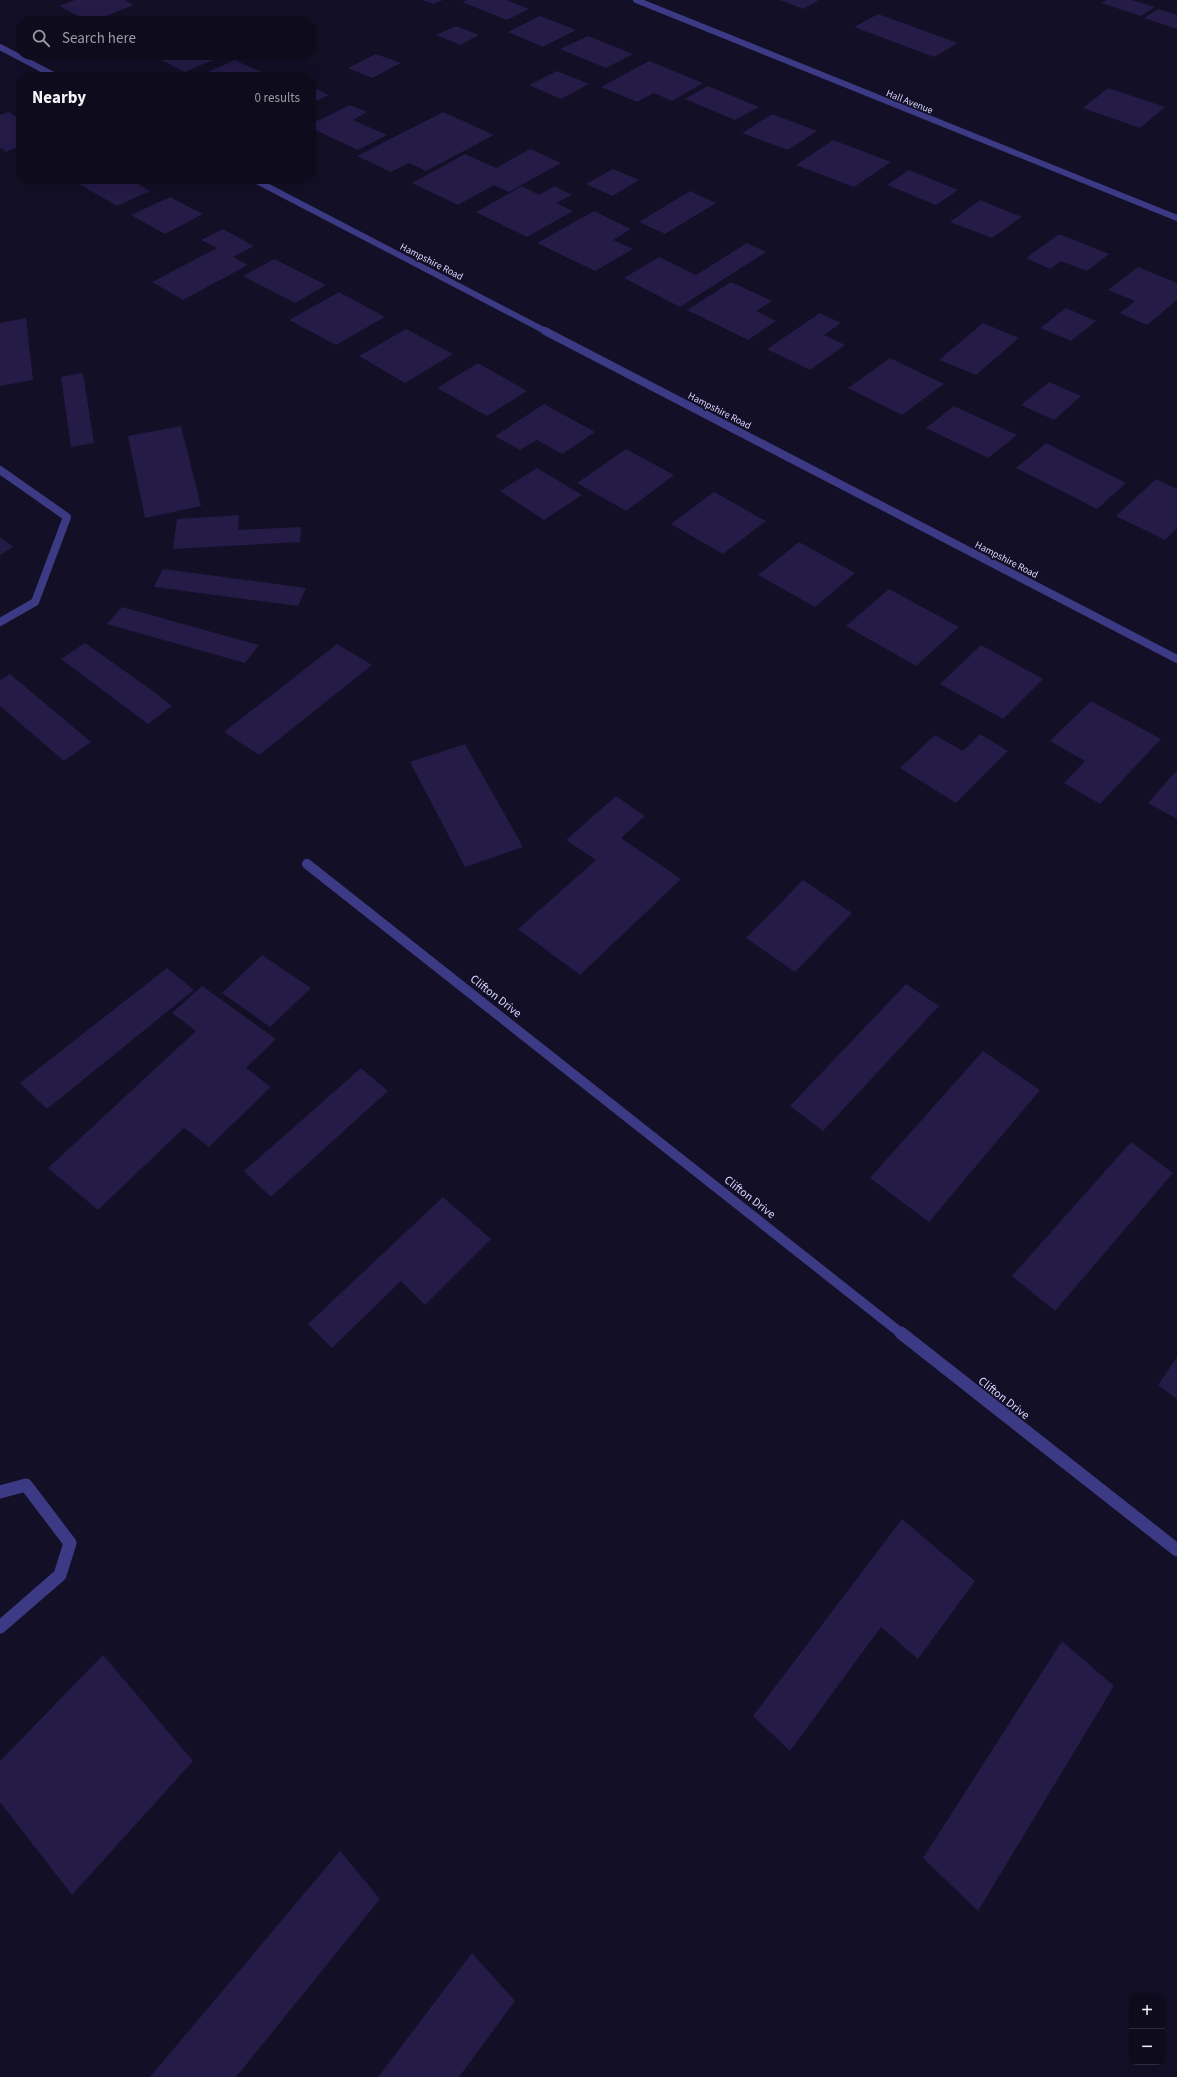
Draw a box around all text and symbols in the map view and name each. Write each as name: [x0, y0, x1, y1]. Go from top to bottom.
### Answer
search box: [16, 16, 316, 60]
icon: search: [30, 27, 52, 49]
text: Search here: [62, 28, 136, 49]
text: Nearby: [32, 86, 86, 110]
street label: Hall Avenue: [884, 86, 935, 118]
text: 0 results: [255, 89, 300, 107]
street label: Hampshire Road: [398, 240, 466, 284]
street label: Hampshire Road: [686, 389, 754, 433]
street label: Hampshire Road: [973, 538, 1041, 582]
street label: Clifton Drive: [466, 971, 525, 1022]
street label: Clifton Drive: [720, 1172, 779, 1223]
street label: Clifton Drive: [974, 1373, 1033, 1424]
map controls: [1129, 1993, 1165, 2065]
button: +: [1129, 1993, 1165, 2029]
button: −: [1129, 2029, 1165, 2065]

